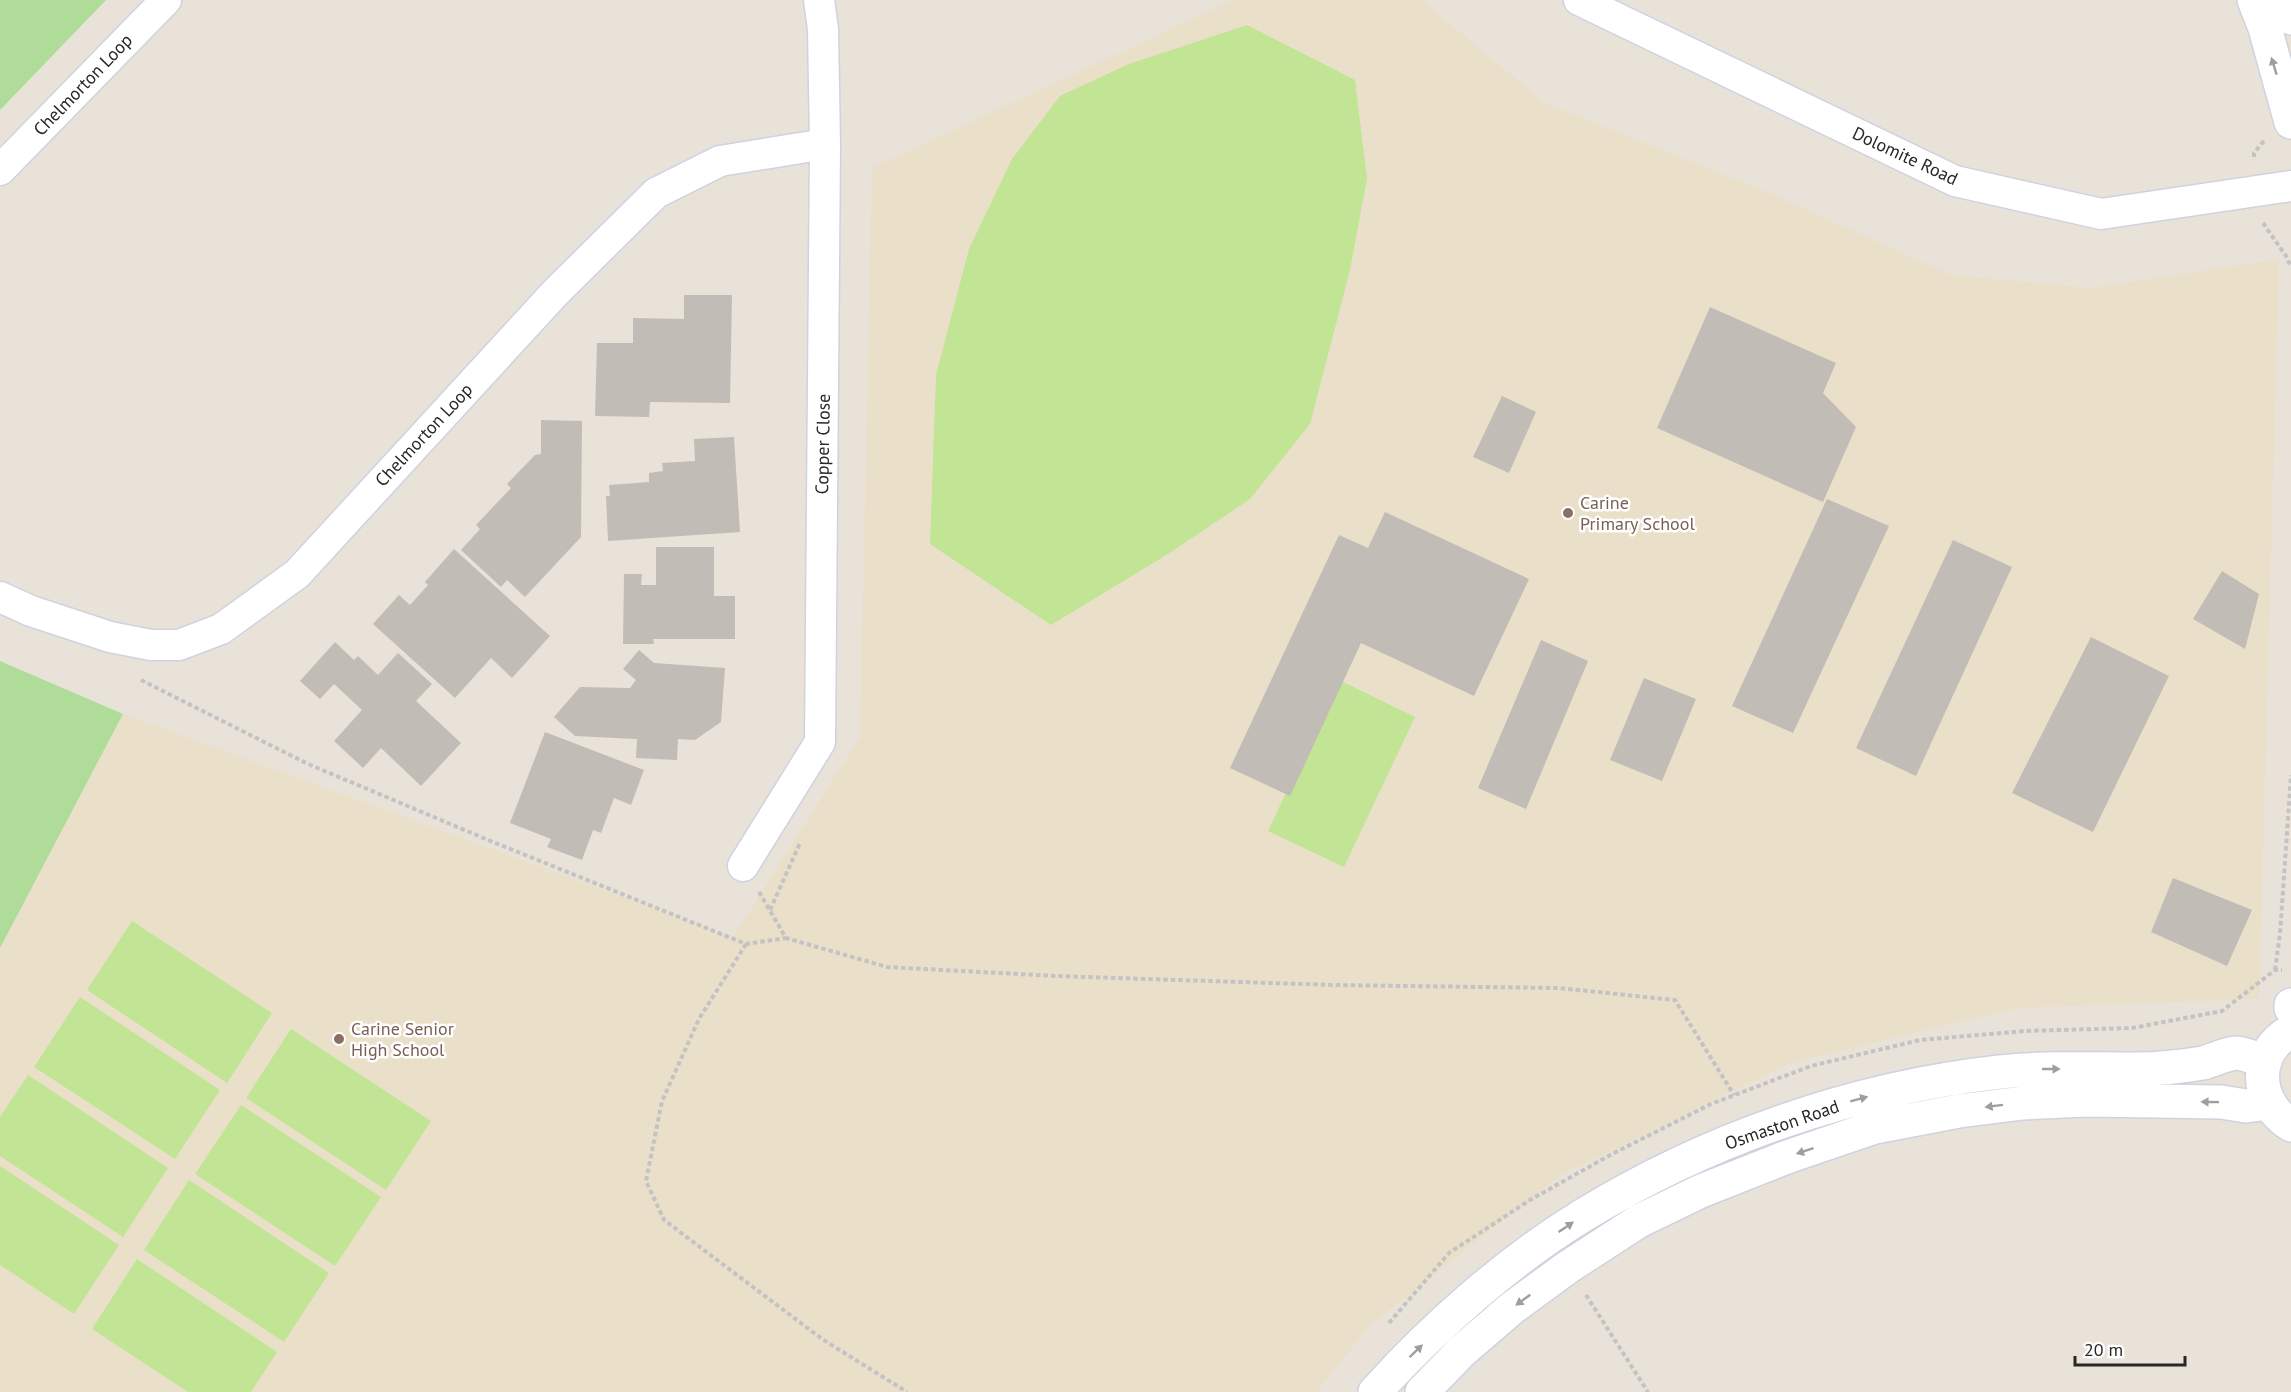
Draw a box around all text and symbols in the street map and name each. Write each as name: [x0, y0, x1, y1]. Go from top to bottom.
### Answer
street label: Chelmorton Loop: [28, 29, 137, 140]
one-way arrow: [2269, 57, 2278, 75]
street label: Dolomite Road: [1849, 121, 1962, 190]
street label: Chelmorton Loop: [370, 378, 477, 491]
street label: Copper Close: [810, 393, 835, 495]
place label: Carine Primary School: [1580, 491, 1695, 535]
marker: Carine Primary School: [1561, 506, 1575, 520]
place label: Carine Senior High School: [351, 1017, 454, 1061]
marker: Carine Senior High School: [332, 1032, 346, 1046]
one-way arrow: [2041, 1064, 2060, 1074]
street label: Osmaston Road: [1722, 1094, 1842, 1155]
one-way arrow: [1850, 1094, 1868, 1103]
one-way arrow: [2200, 1097, 2219, 1107]
one-way arrow: [1985, 1102, 2004, 1111]
one-way arrow: [1796, 1147, 1814, 1156]
one-way arrow: [1558, 1221, 1574, 1233]
one-way arrow: [1515, 1294, 1531, 1306]
scale bar: [2075, 1329, 2184, 1367]
text: 20 m: [2084, 1338, 2123, 1361]
one-way arrow: [1409, 1344, 1424, 1358]

